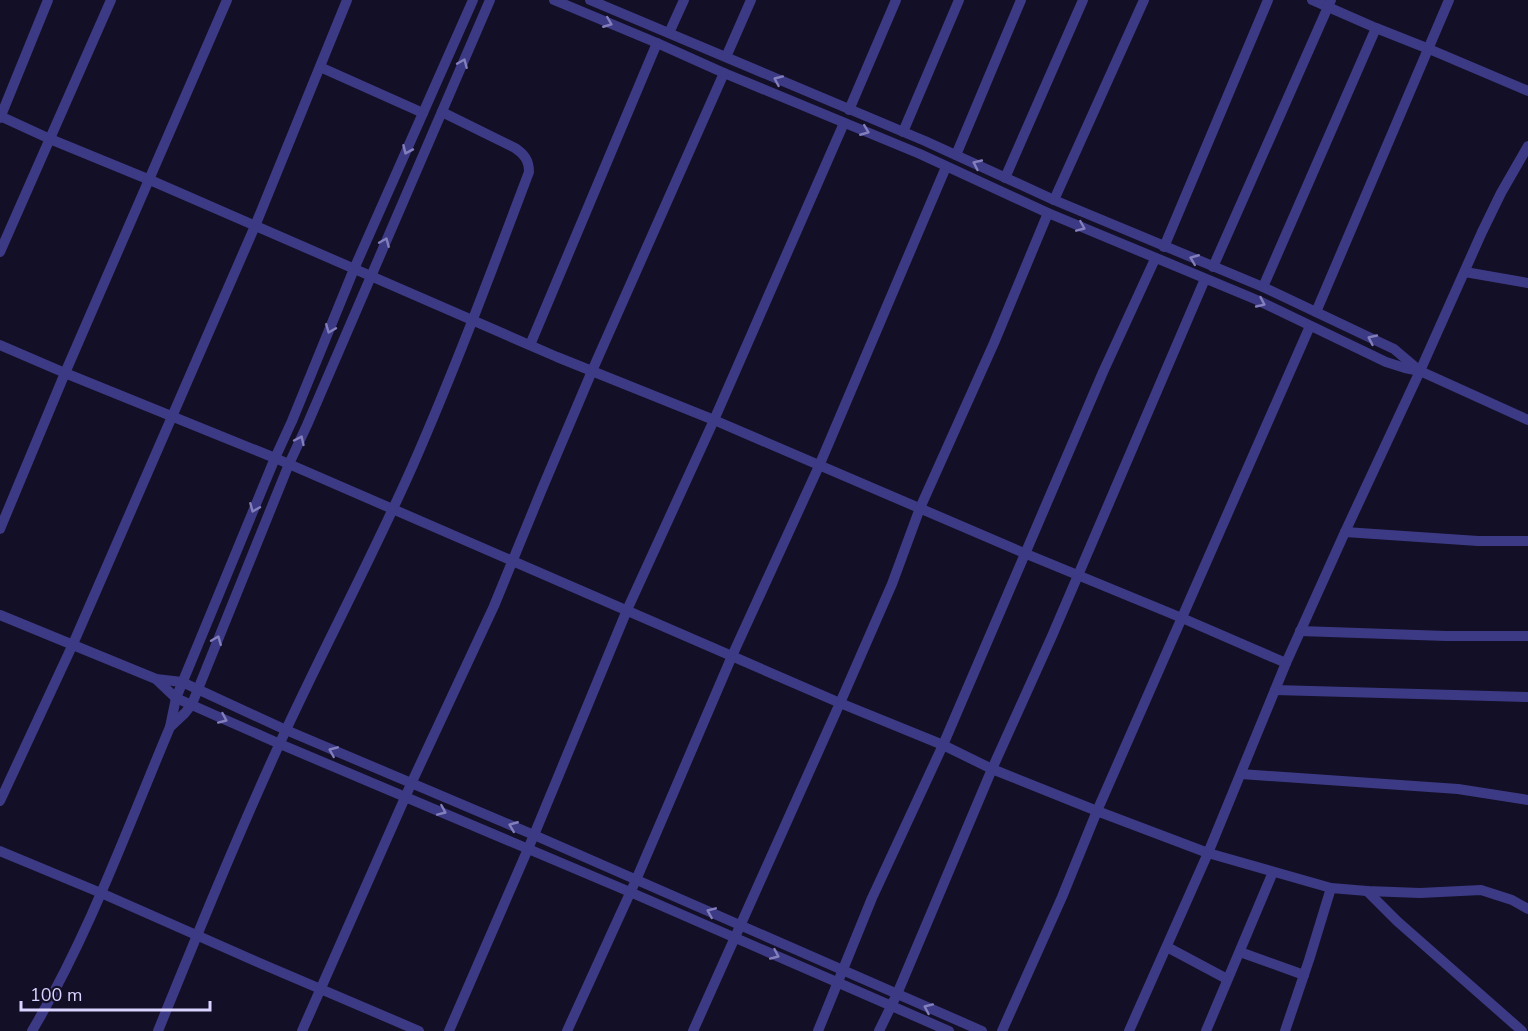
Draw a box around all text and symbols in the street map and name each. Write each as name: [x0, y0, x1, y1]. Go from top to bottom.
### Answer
one-way arrow: [601, 16, 612, 28]
one-way arrow: [456, 58, 468, 69]
one-way arrow: [773, 75, 784, 87]
one-way arrow: [858, 124, 869, 136]
one-way arrow: [402, 143, 414, 154]
one-way arrow: [972, 160, 983, 172]
one-way arrow: [1075, 220, 1086, 232]
one-way arrow: [378, 237, 390, 248]
one-way arrow: [1189, 254, 1200, 266]
one-way arrow: [1255, 295, 1266, 307]
one-way arrow: [325, 322, 337, 333]
one-way arrow: [1367, 334, 1378, 346]
one-way arrow: [292, 436, 304, 447]
one-way arrow: [249, 502, 261, 513]
one-way arrow: [210, 635, 222, 646]
one-way arrow: [217, 711, 228, 723]
one-way arrow: [329, 746, 340, 758]
one-way arrow: [435, 804, 446, 816]
one-way arrow: [508, 821, 519, 833]
one-way arrow: [707, 907, 718, 919]
one-way arrow: [768, 948, 779, 960]
scale bar: [21, 974, 210, 1012]
text: 100 m: [30, 983, 82, 1007]
one-way arrow: [924, 1003, 935, 1015]

